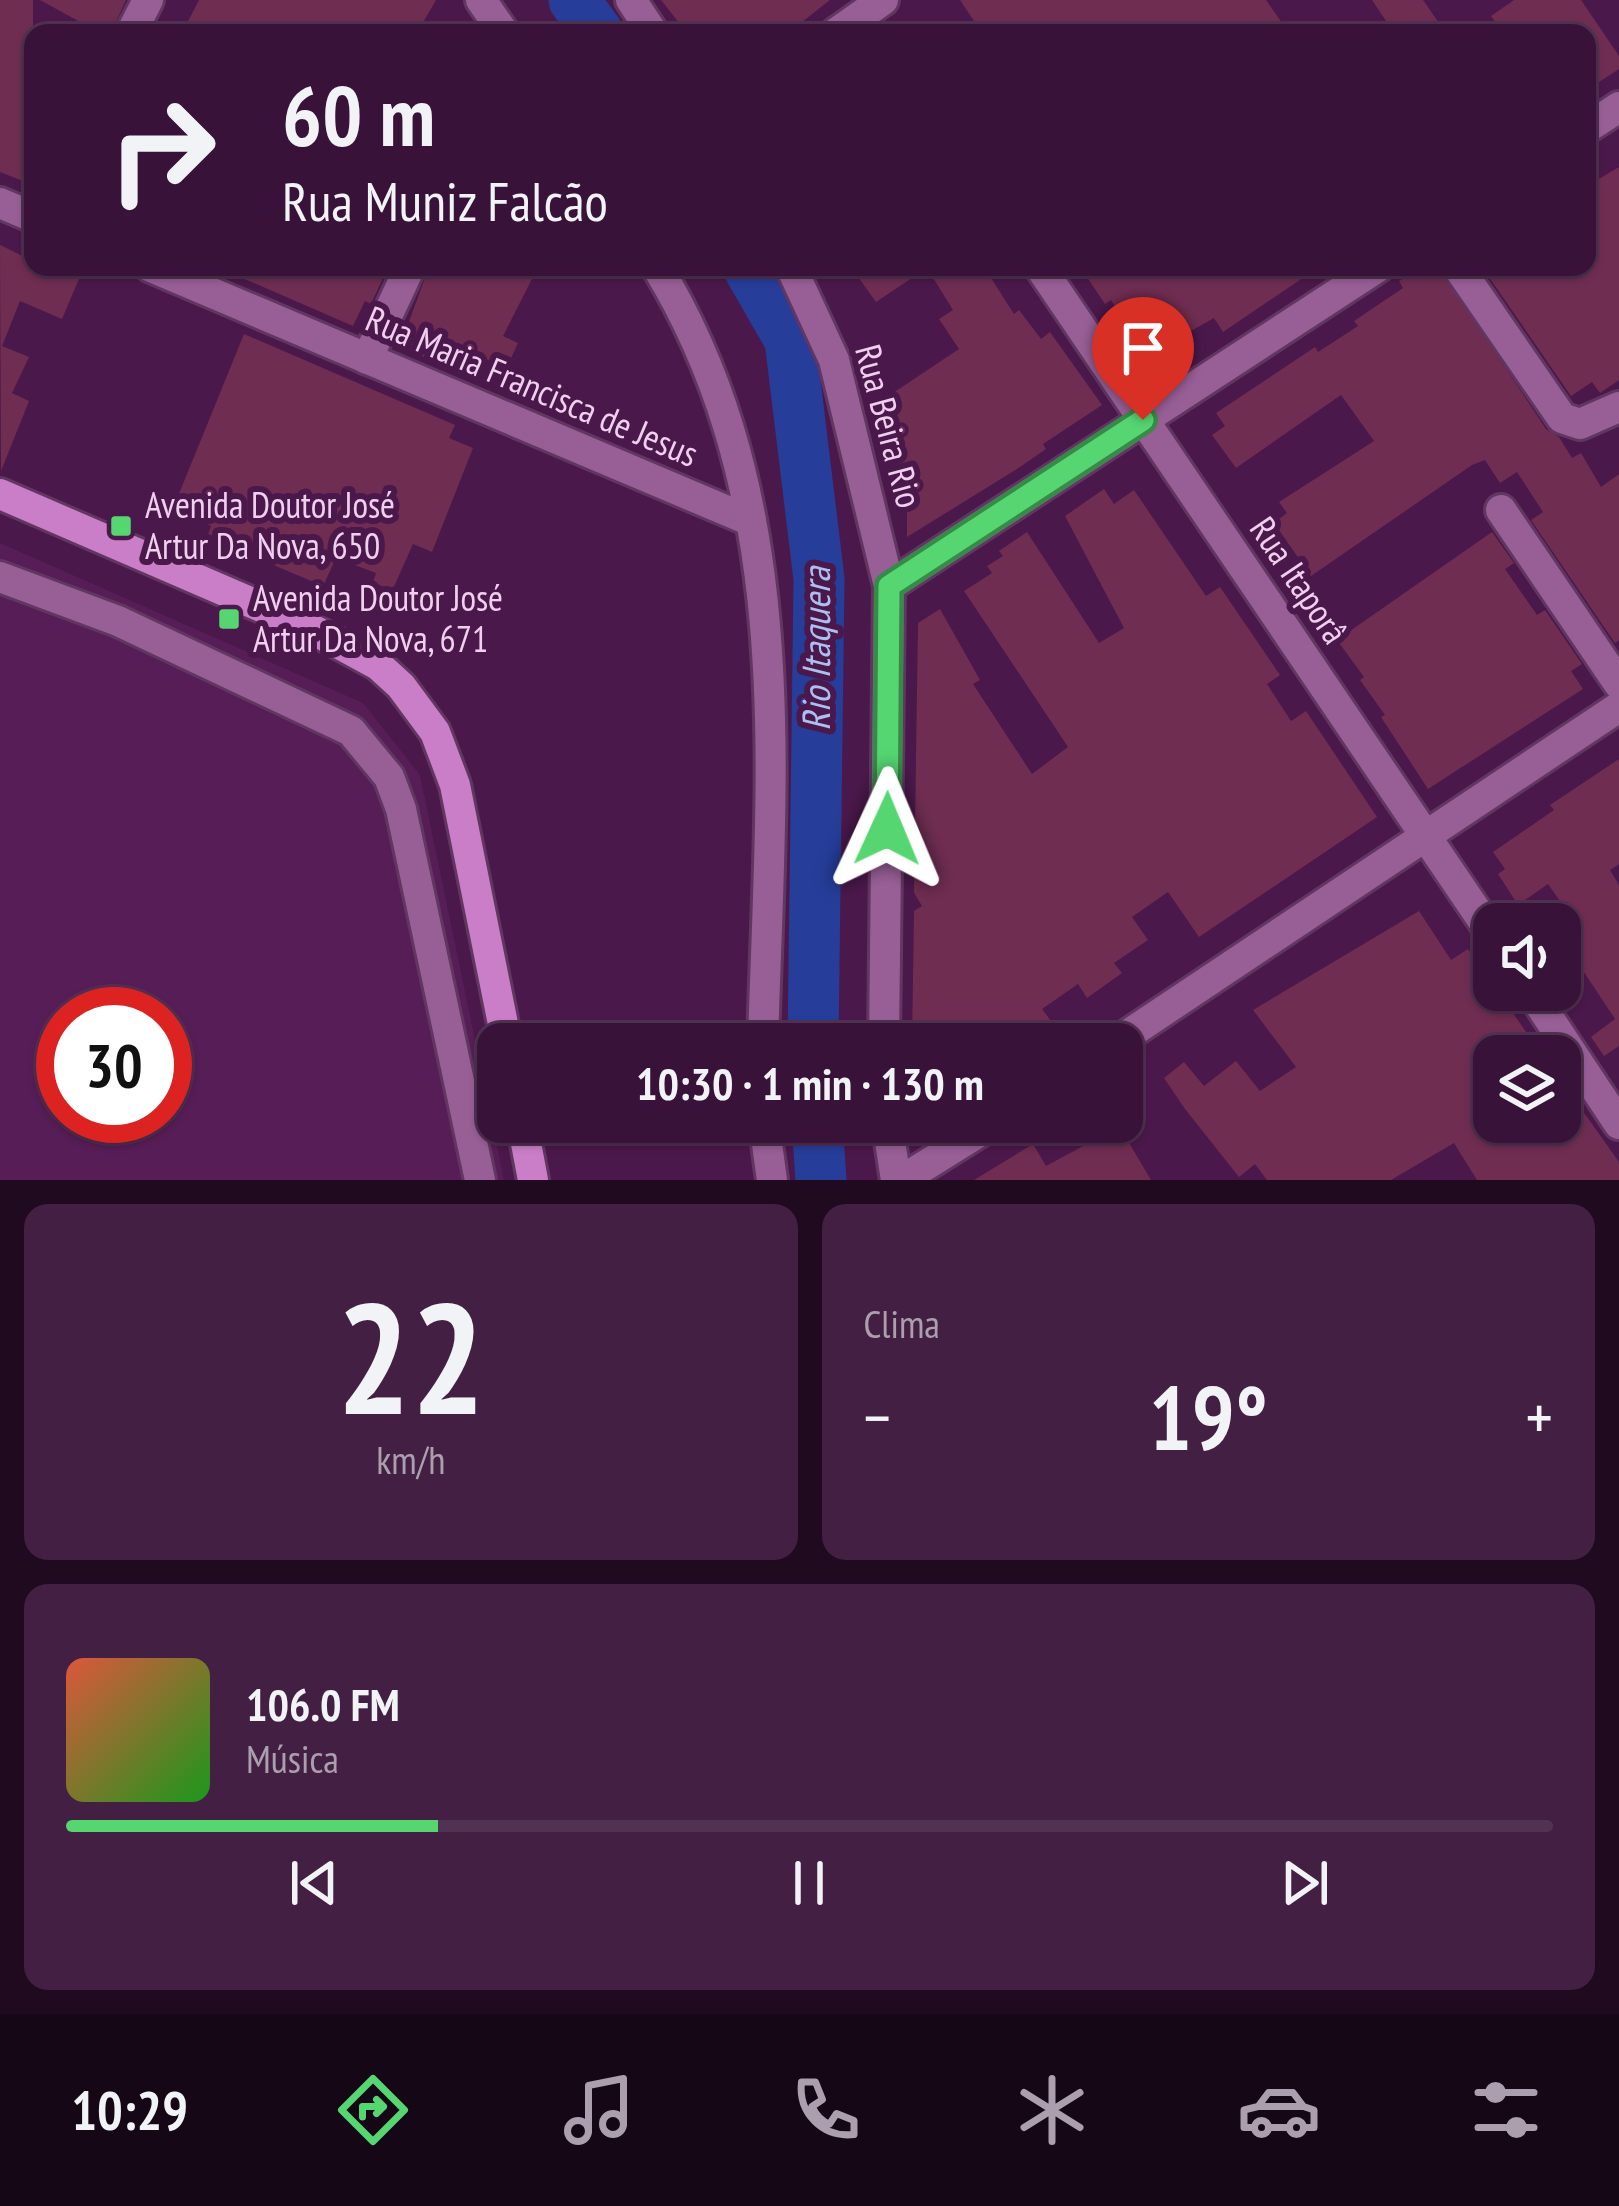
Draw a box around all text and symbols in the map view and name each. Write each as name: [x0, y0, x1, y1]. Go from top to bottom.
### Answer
text: 60 m: [282, 60, 435, 169]
icon: right: [84, 72, 240, 228]
text: Rua Muniz Falcão: [282, 166, 608, 236]
street label: Rua Maria Francisca de Jesus: [359, 294, 705, 477]
pin: [1092, 297, 1194, 420]
icon: arrive: [1110, 315, 1176, 381]
street label: Rua Beira Rio: [845, 339, 934, 513]
place label: Avenida Doutor José Artur Da Nova, 650: [145, 481, 395, 569]
street label: Rua Itaporâ: [1240, 507, 1359, 652]
marker: Avenida Doutor José Artur Da Nova, 650: [108, 513, 134, 539]
water label: Rio Itaquera: [790, 565, 841, 731]
place label: Avenida Doutor José Artur Da Nova, 671: [253, 574, 503, 662]
marker: Avenida Doutor José Artur Da Nova, 671: [216, 606, 242, 632]
position arrow: [824, 766, 950, 892]
map controls: [1473, 903, 1581, 1143]
button: sound: [1473, 903, 1581, 1011]
speed limit sign: 30: [36, 987, 192, 1143]
button: layers: [1473, 1035, 1581, 1143]
text: 10:30 · 1 min · 130 m: [636, 1054, 984, 1112]
text: 22: [336, 1255, 485, 1457]
text: Clima: [864, 1298, 940, 1349]
text: 19°: [1149, 1358, 1268, 1475]
text: −: [864, 1374, 891, 1459]
text: +: [1526, 1374, 1553, 1459]
text: km/h: [376, 1434, 445, 1485]
text: 106.0 FM: [246, 1675, 400, 1733]
text: Música: [246, 1733, 339, 1784]
icon: previous: [281, 1850, 347, 1916]
icon: pause: [776, 1850, 842, 1916]
icon: next: [1272, 1850, 1338, 1916]
icon: directions: [331, 2068, 415, 2152]
icon: music: [557, 2068, 641, 2152]
icon: phone: [784, 2068, 868, 2152]
icon: climate: [1010, 2068, 1094, 2152]
icon: car: [1237, 2068, 1321, 2152]
icon: filters: [1464, 2068, 1548, 2152]
text: 10:29: [71, 2075, 188, 2145]

